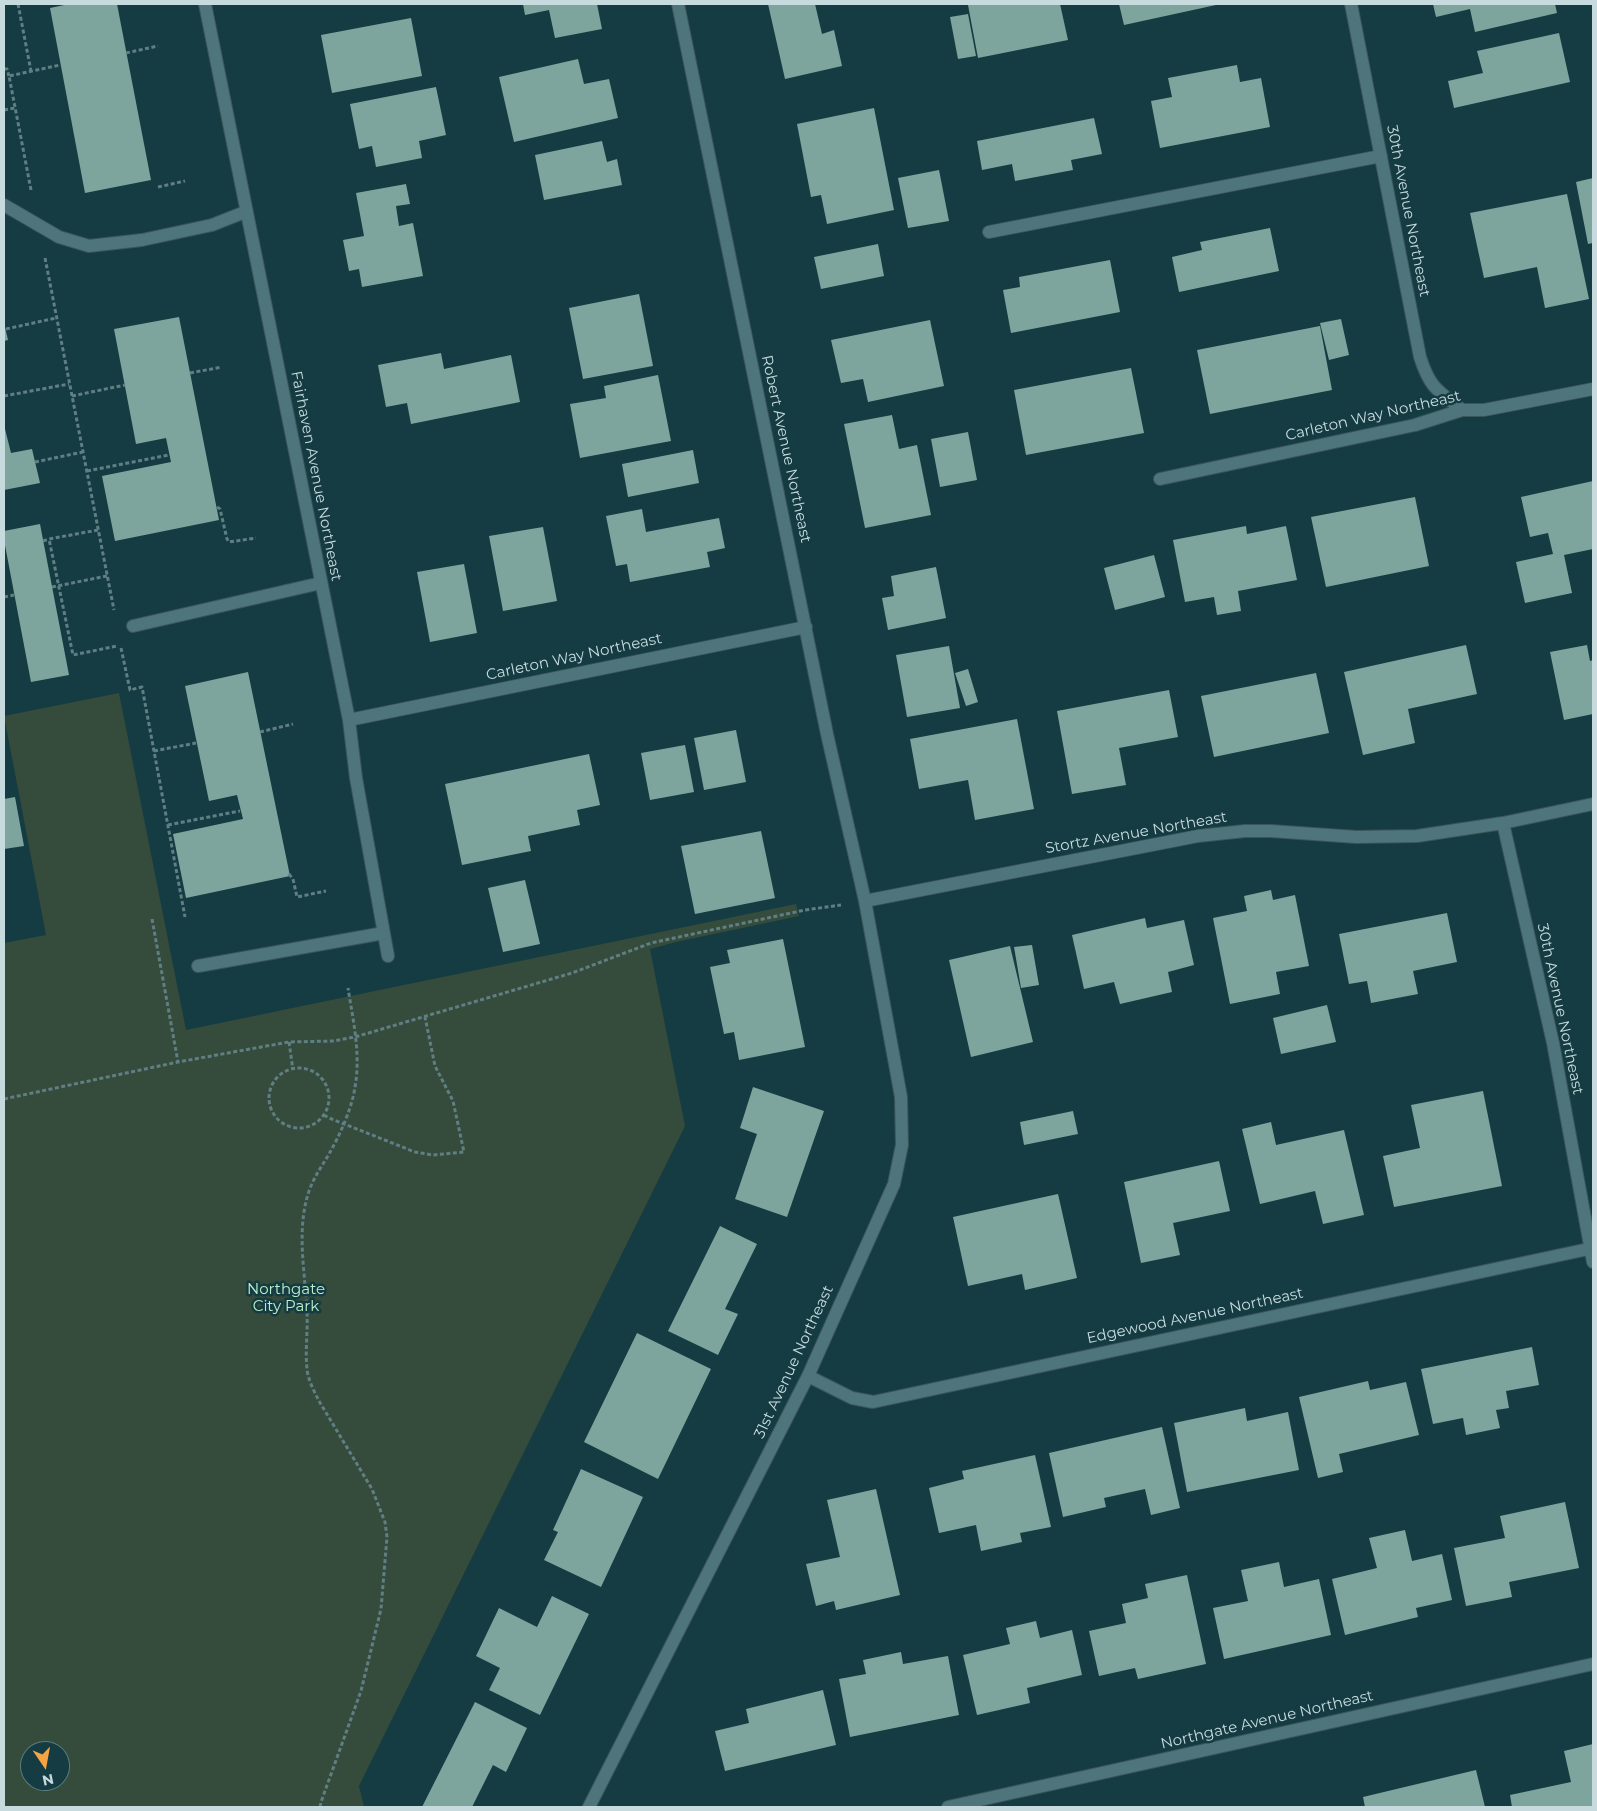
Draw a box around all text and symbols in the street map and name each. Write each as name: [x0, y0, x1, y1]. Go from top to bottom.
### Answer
street label: 30th Avenue Northeast: [1383, 124, 1433, 298]
street label: Robert Avenue Northeast: [757, 353, 815, 545]
street label: Fairhaven Avenue Northeast: [287, 369, 345, 583]
street label: Carleton Way Northeast: [1284, 387, 1462, 445]
street label: Carleton Way Northeast: [484, 630, 664, 684]
street label: Stortz Avenue Northeast: [1044, 808, 1228, 858]
street label: 30th Avenue Northeast: [1533, 922, 1587, 1096]
park label: Northgate City Park: [247, 1281, 325, 1316]
street label: 31st Avenue Northeast: [751, 1283, 837, 1441]
street label: Edgewood Avenue Northeast: [1085, 1284, 1305, 1348]
street label: Northgate Avenue Northeast: [1159, 1687, 1375, 1753]
north arrow: [20, 1741, 70, 1791]
text: N: [41, 1770, 55, 1790]

